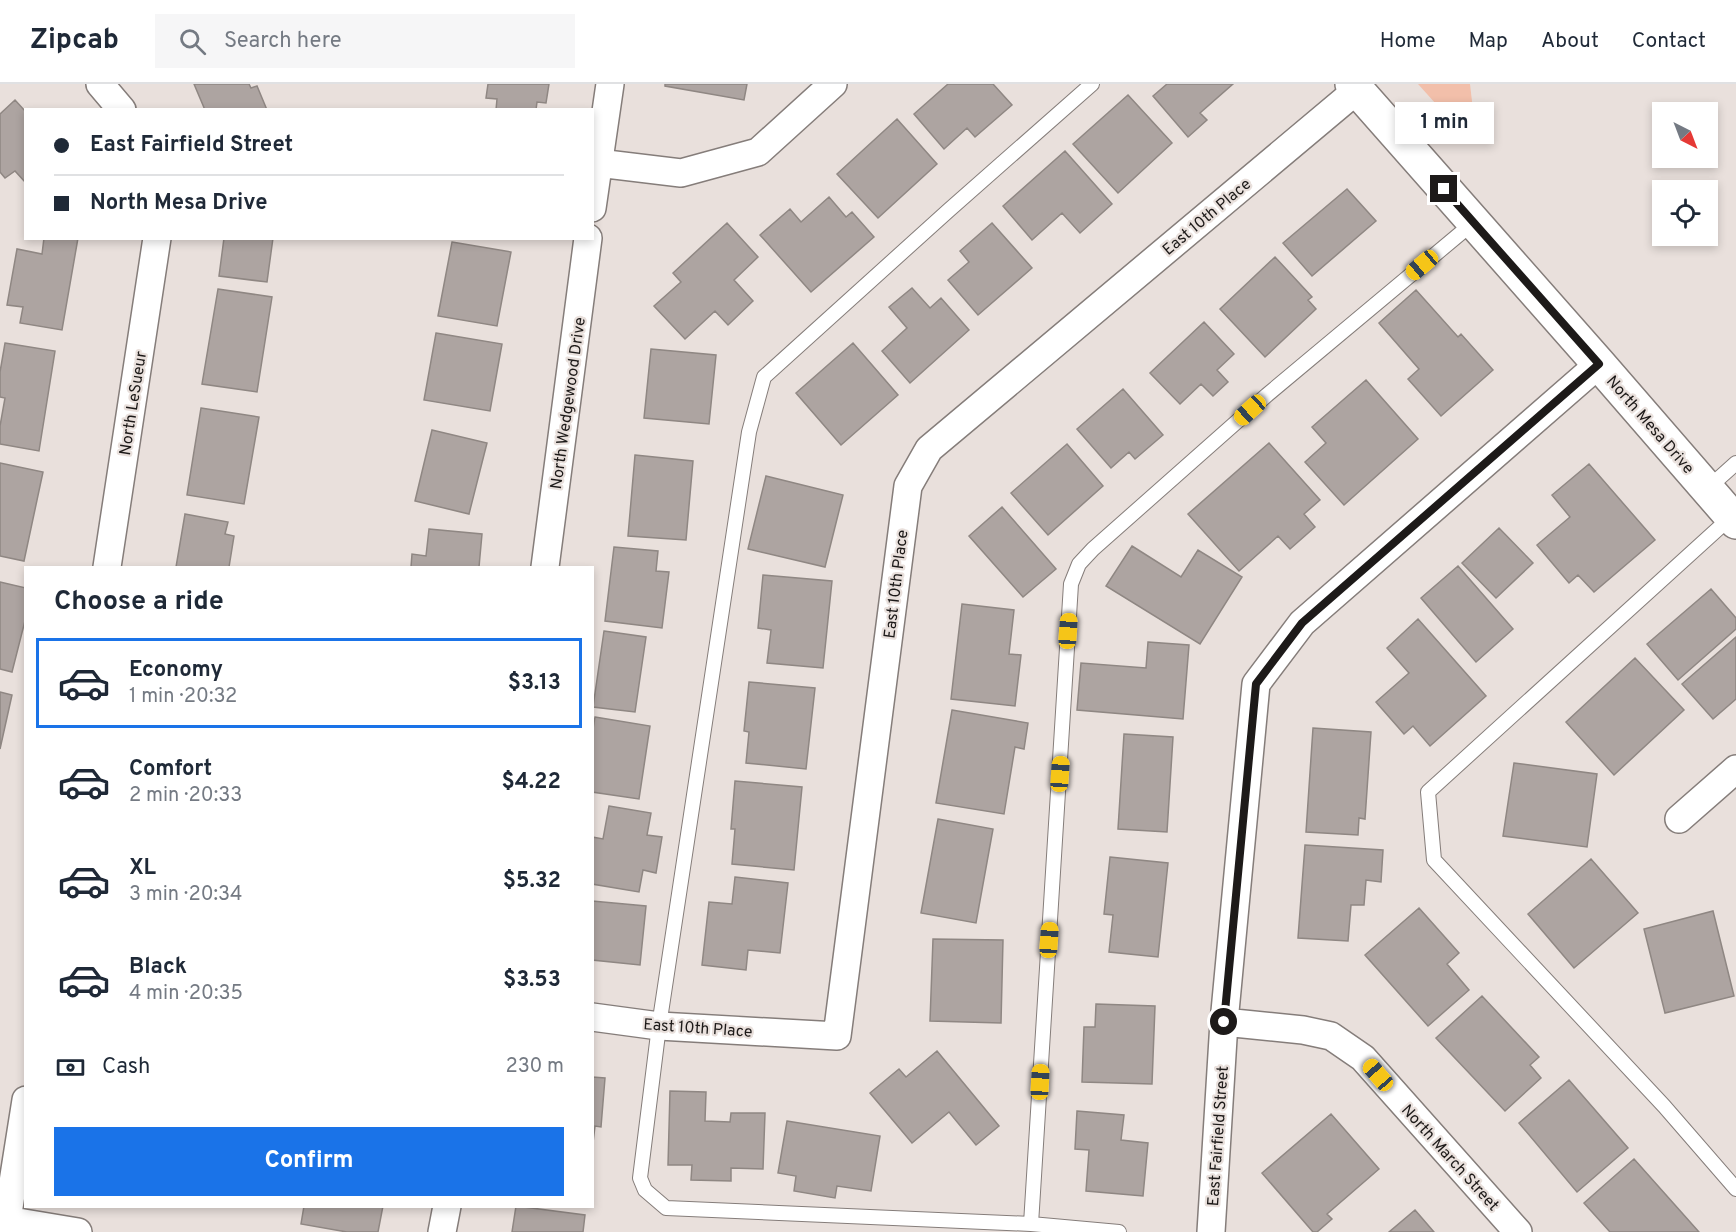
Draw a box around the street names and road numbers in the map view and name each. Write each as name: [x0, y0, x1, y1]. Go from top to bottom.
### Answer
street label: East 10th Place: [1159, 175, 1256, 260]
street label: North Wedgewood Drive: [547, 316, 591, 491]
street label: North LeSueur: [116, 350, 152, 457]
street label: North Mesa Drive: [1601, 372, 1698, 479]
street label: East 10th Place: [880, 529, 914, 640]
street label: East 10th Place: [643, 1015, 753, 1043]
street label: East Fairfield Street: [1204, 1065, 1234, 1207]
street label: North March Street: [1396, 1101, 1503, 1216]

